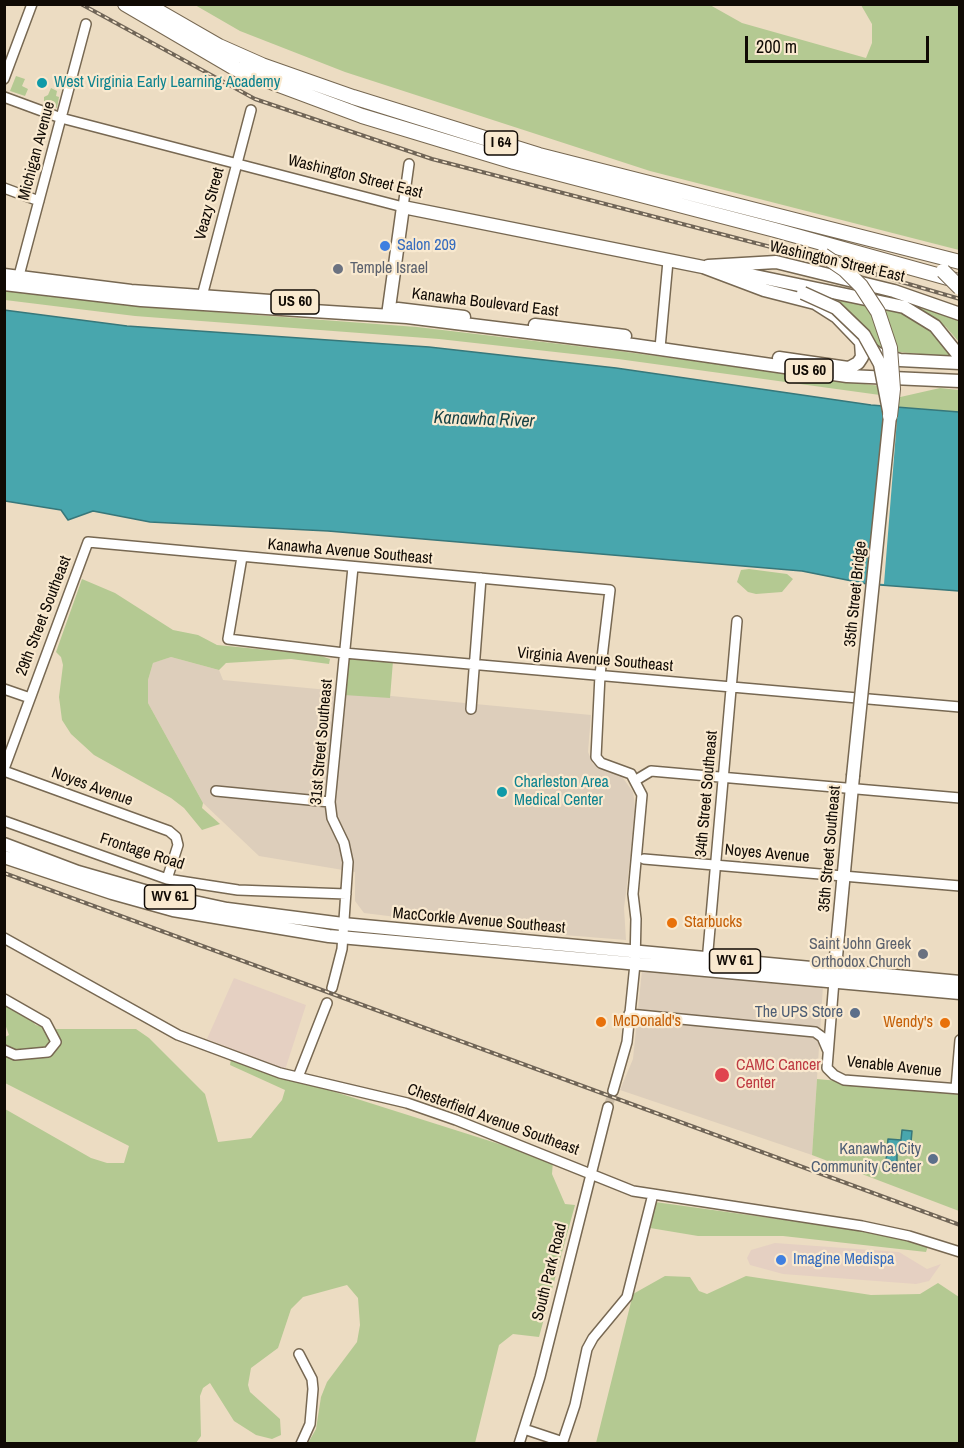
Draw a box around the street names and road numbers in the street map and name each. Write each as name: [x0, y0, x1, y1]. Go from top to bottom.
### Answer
street label: Michigan Avenue: [15, 99, 59, 203]
road number: I 64: [484, 131, 518, 155]
street label: Washington Street East: [286, 151, 424, 203]
street label: Veazy Street: [191, 166, 229, 242]
street label: Washington Street East: [768, 237, 906, 287]
street label: Kanawha Boulevard East: [411, 284, 559, 322]
road number: US 60: [271, 290, 319, 314]
road number: US 60: [785, 359, 833, 383]
street label: Kanawha Avenue Southeast: [267, 535, 433, 569]
street label: 35th Street Bridge: [841, 540, 871, 648]
street label: 29th Street Southeast: [12, 553, 76, 679]
street label: Virginia Avenue Southeast: [516, 644, 674, 676]
street label: 31st Street Southeast: [307, 678, 337, 806]
street label: 34th Street Southeast: [692, 730, 722, 858]
street label: Noyes Avenue: [49, 763, 135, 811]
street label: 35th Street Southeast: [815, 785, 845, 913]
street label: Frontage Road: [97, 829, 187, 875]
street label: Noyes Avenue: [724, 841, 810, 867]
road number: WV 61: [144, 885, 195, 909]
street label: MacCorkle Avenue Southeast: [392, 904, 566, 938]
road number: WV 61: [710, 949, 760, 973]
street label: Venable Avenue: [846, 1052, 942, 1082]
street label: Chesterfield Avenue Southeast: [404, 1080, 582, 1160]
street label: South Park Road: [529, 1221, 571, 1323]

